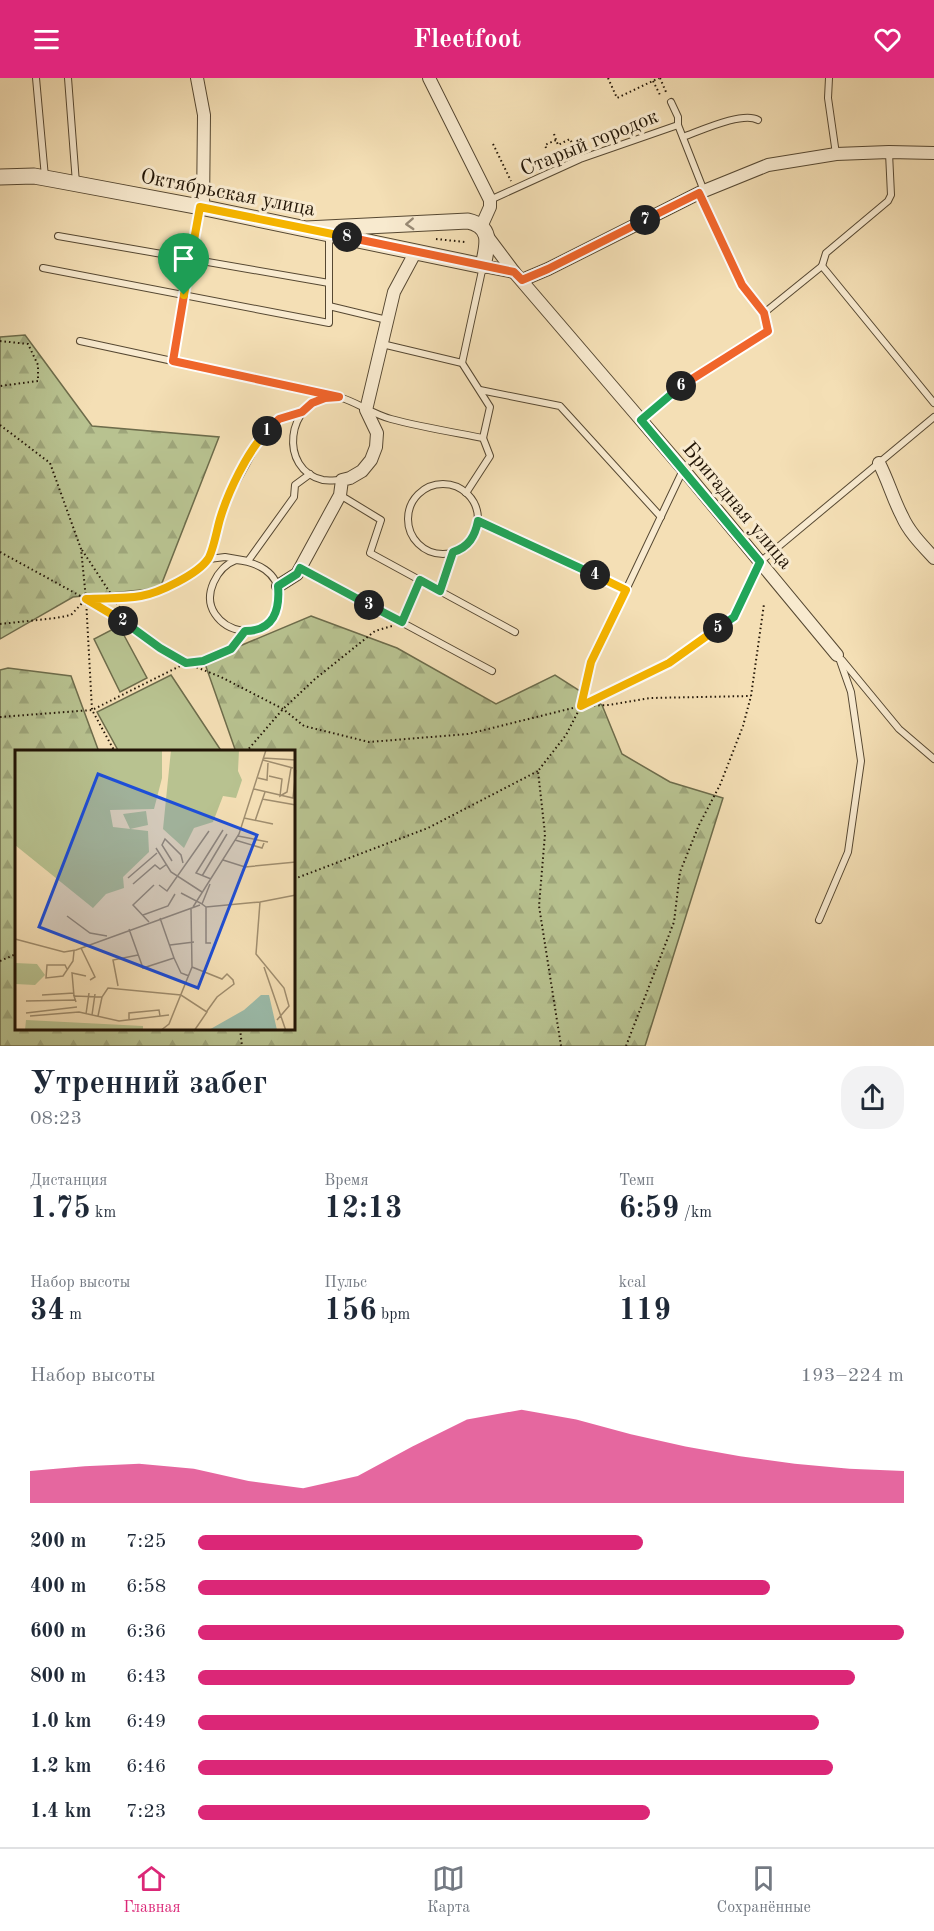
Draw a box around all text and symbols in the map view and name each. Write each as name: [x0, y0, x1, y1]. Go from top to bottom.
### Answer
icon: menu: [30, 23, 63, 56]
icon: heart: [871, 23, 904, 56]
text: Fleetfoot: [413, 26, 521, 53]
street label: Старый городок: [518, 106, 662, 181]
street label: Октябрьская улица: [138, 166, 317, 221]
pin: 7: [630, 205, 660, 235]
text: 7: [640, 212, 650, 228]
one-way arrow: [405, 217, 414, 230]
pin: 8: [332, 222, 362, 252]
text: 8: [342, 229, 352, 245]
pin: [158, 233, 209, 295]
icon: arrive: [167, 242, 200, 275]
pin: 6: [666, 371, 696, 401]
text: 6: [676, 378, 686, 394]
pin: 1: [252, 416, 282, 446]
text: 1: [262, 423, 272, 439]
street label: Бригадная улица: [678, 438, 796, 573]
pin: 4: [580, 560, 610, 590]
text: 4: [590, 567, 600, 583]
pin: 3: [354, 590, 384, 620]
text: 3: [364, 597, 374, 613]
pin: 2: [108, 606, 138, 636]
text: 2: [118, 613, 128, 629]
pin: 5: [703, 613, 733, 643]
text: 5: [713, 620, 723, 636]
inset map: [15, 750, 296, 1031]
button: share: [841, 1066, 904, 1129]
text: Утренний забег: [30, 1068, 267, 1101]
text: 08:23: [30, 1109, 82, 1129]
text: Дистанция: [30, 1173, 107, 1189]
text: Время: [324, 1173, 369, 1189]
text: Темп: [619, 1173, 654, 1189]
text: 1.75: [30, 1194, 91, 1224]
text: 12:13: [324, 1194, 402, 1224]
text: 6:59: [619, 1194, 679, 1224]
text: km: [91, 1205, 116, 1221]
text: /km: [679, 1205, 712, 1221]
text: Набор высоты: [30, 1275, 130, 1291]
text: Пульс: [324, 1275, 367, 1291]
text: kcal: [619, 1275, 646, 1291]
text: 34: [30, 1296, 65, 1326]
text: 156: [324, 1296, 377, 1326]
text: 119: [619, 1296, 671, 1326]
text: m: [65, 1307, 82, 1323]
text: bpm: [377, 1307, 410, 1323]
text: Набор высоты: [30, 1366, 156, 1386]
text: 193–224 m: [801, 1366, 904, 1386]
text: 200 m: [30, 1532, 86, 1552]
text: 7:25: [126, 1532, 166, 1552]
text: 400 m: [30, 1577, 86, 1597]
text: 6:58: [126, 1577, 166, 1597]
text: 600 m: [30, 1622, 86, 1642]
text: 6:36: [126, 1622, 166, 1642]
text: 800 m: [30, 1667, 86, 1687]
text: 6:43: [126, 1667, 166, 1687]
text: 1.0 km: [30, 1712, 92, 1732]
text: 6:49: [126, 1712, 166, 1732]
text: 1.2 km: [30, 1757, 92, 1777]
text: 6:46: [126, 1757, 166, 1777]
text: 1.4 km: [30, 1802, 92, 1822]
text: 7:23: [126, 1802, 166, 1822]
tab: Главная: [123, 1862, 181, 1918]
tab: Карта: [427, 1862, 470, 1918]
tab: Сохранённые: [716, 1862, 811, 1918]

